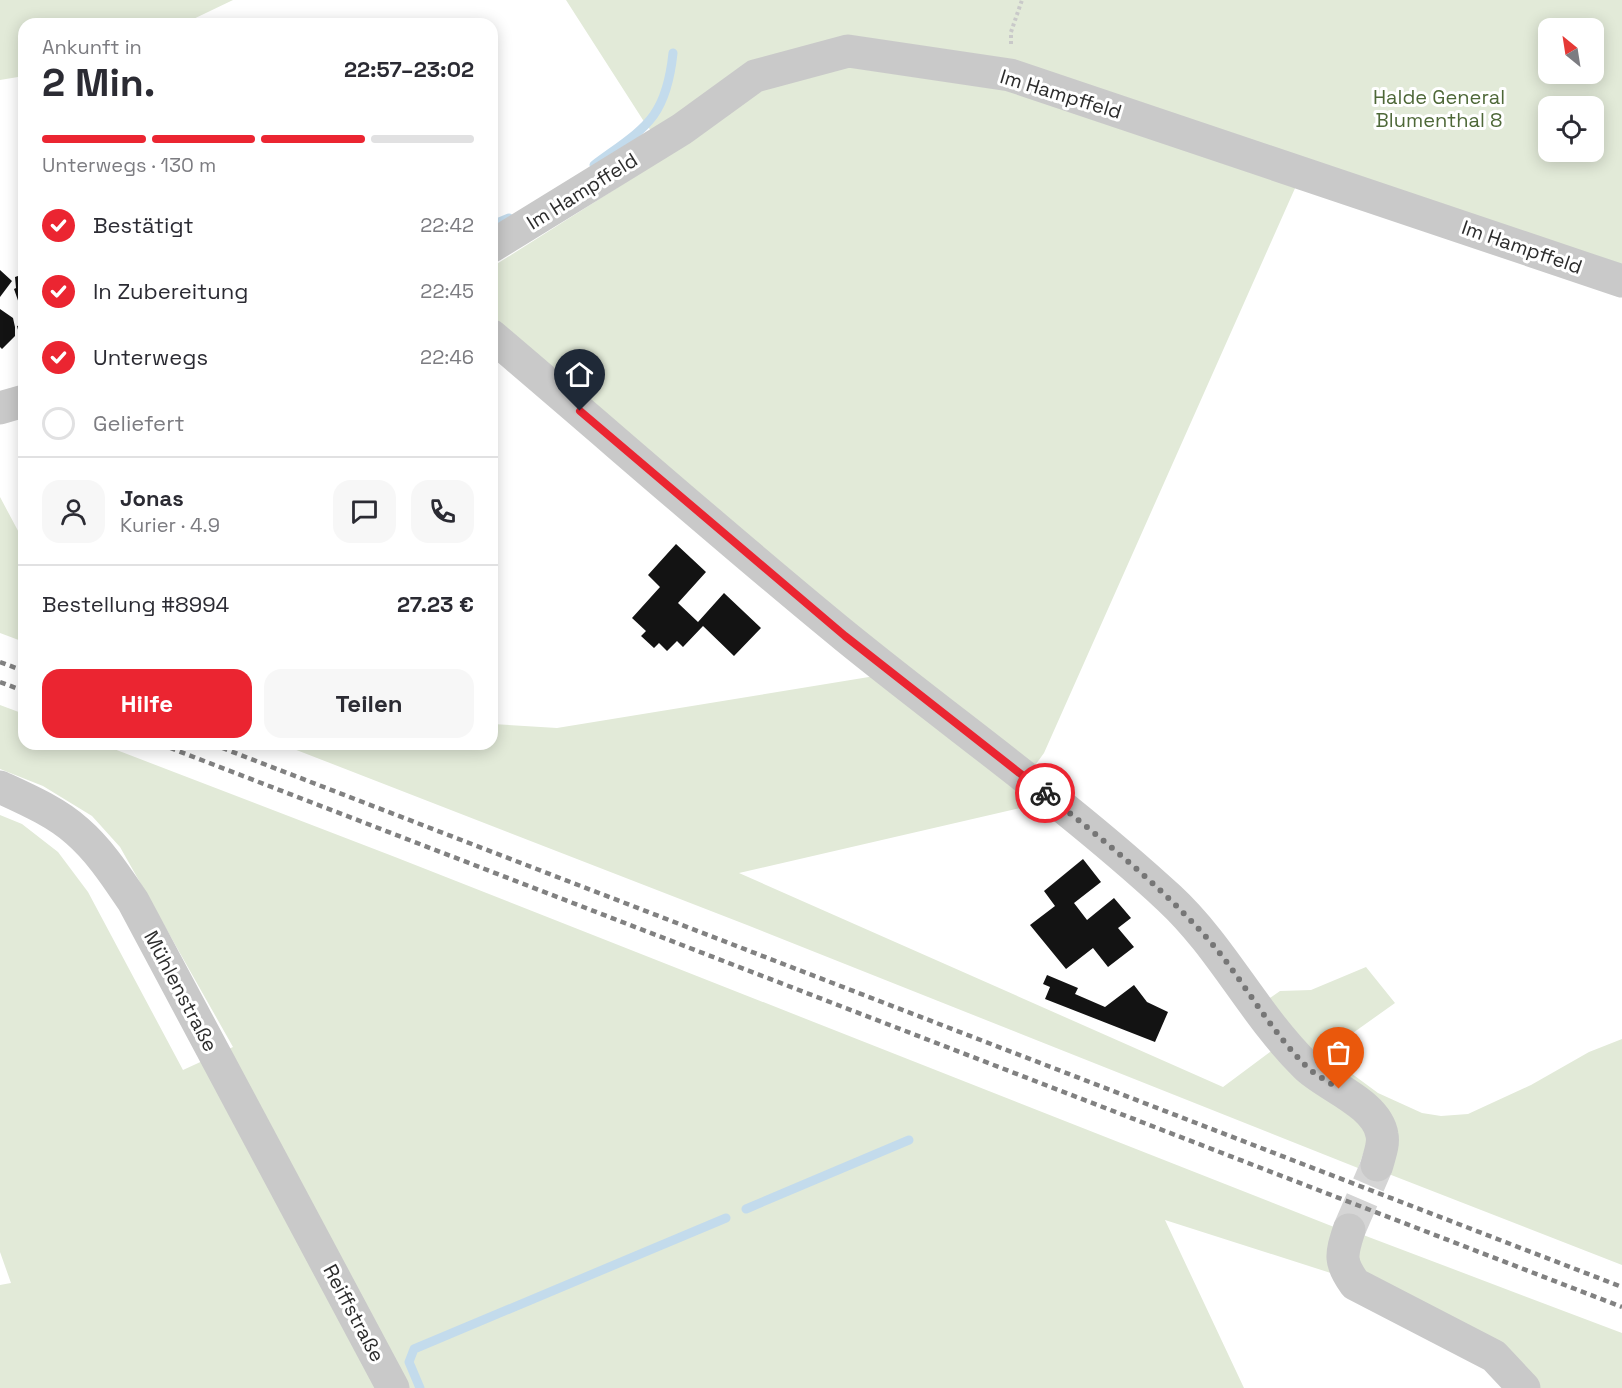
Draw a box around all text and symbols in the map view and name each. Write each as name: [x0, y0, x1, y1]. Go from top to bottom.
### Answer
north arrow: [1538, 18, 1604, 84]
map controls: [1538, 18, 1604, 162]
text: Ankunft in: [42, 34, 142, 60]
text: 22:57–23:02: [344, 55, 474, 83]
text: 2 Min.: [42, 58, 156, 107]
street label: Im Hampffeld: [997, 63, 1125, 125]
park label: Halde General Blumenthal 8: [1373, 84, 1505, 133]
button: locate: [1538, 96, 1604, 162]
street label: Im Hampffeld: [522, 147, 642, 235]
text: Unterwegs · 130 m: [42, 152, 216, 178]
icon: check: [42, 209, 75, 242]
text: Bestätigt: [93, 211, 194, 239]
text: 22:42: [420, 212, 474, 238]
street label: Im Hampffeld: [1458, 214, 1586, 280]
icon: check: [42, 275, 75, 308]
text: In Zubereitung: [93, 277, 248, 305]
text: 22:45: [420, 278, 474, 304]
icon: check: [42, 341, 75, 374]
text: Unterwegs: [93, 343, 208, 371]
text: 22:46: [420, 344, 474, 370]
pin: [554, 349, 605, 411]
icon: home: [563, 358, 596, 391]
text: Geliefert: [93, 409, 185, 437]
button: person: [42, 480, 105, 543]
button: chat: [333, 480, 396, 543]
button: phone: [411, 480, 474, 543]
text: Jonas: [120, 484, 184, 512]
text: Kurier · 4.9: [120, 512, 220, 538]
text: Bestellung #8994: [42, 590, 229, 618]
text: 27.23 €: [397, 590, 474, 618]
button: Hilfe: [42, 669, 252, 738]
button: Teilen: [264, 669, 474, 738]
courier: [1015, 763, 1075, 823]
icon: bike: [1029, 777, 1062, 810]
street label: Mühlenstraße: [138, 926, 224, 1056]
pin: [1313, 1027, 1364, 1089]
icon: bag: [1322, 1036, 1355, 1069]
street label: Reiffstraße: [317, 1260, 391, 1366]

